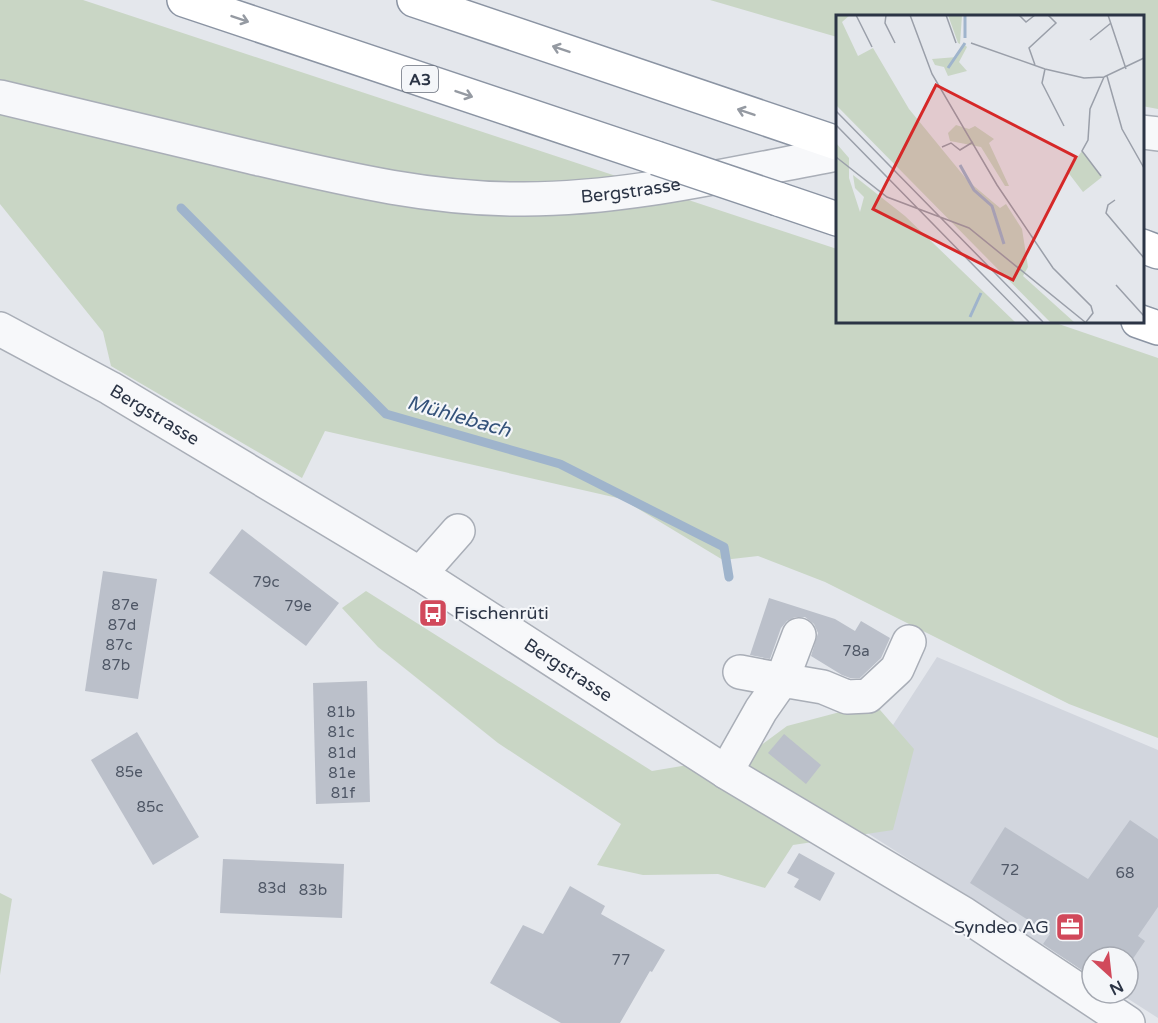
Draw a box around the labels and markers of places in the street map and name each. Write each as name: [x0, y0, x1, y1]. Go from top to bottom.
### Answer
bus stop icon: Fischenrüti: [417, 597, 449, 629]
place label: Fischenrüti: [454, 602, 549, 624]
office icon: Syndeo AG: [1054, 911, 1086, 943]
place label: Syndeo AG: [954, 916, 1049, 938]

